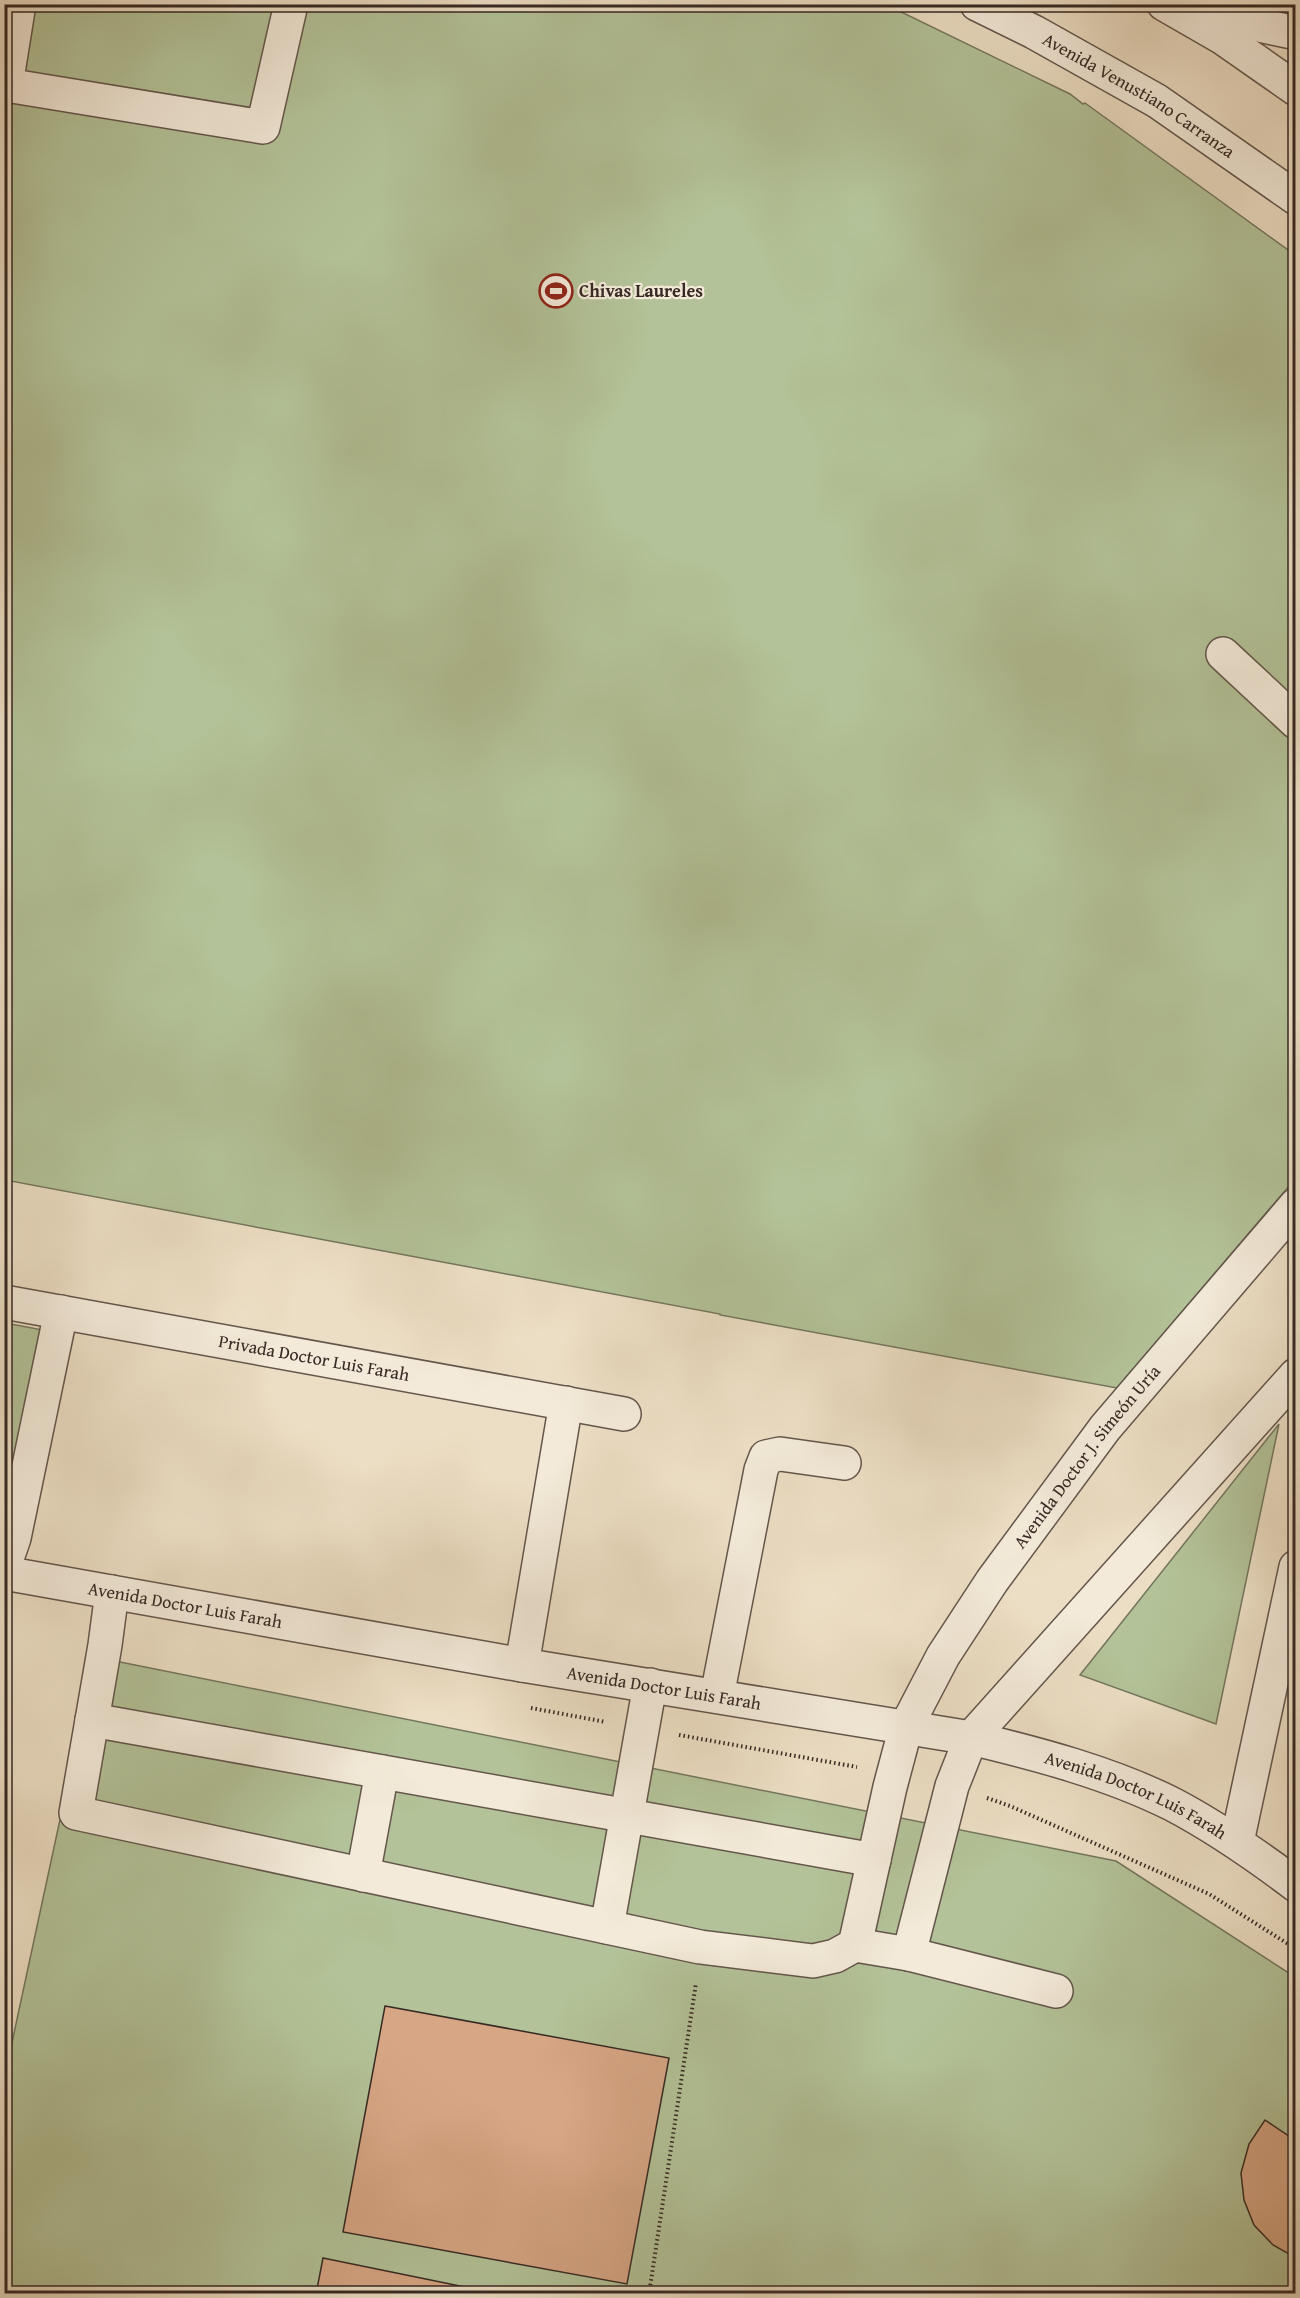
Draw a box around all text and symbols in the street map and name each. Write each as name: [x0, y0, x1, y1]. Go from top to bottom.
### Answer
street label: Avenida Venustiano Carranza: [1038, 25, 1241, 165]
sports icon: Chivas Laureles: [538, 273, 574, 309]
place label: Chivas Laureles: [579, 277, 703, 304]
street label: Privada Doctor Luis Farah: [216, 1327, 412, 1388]
street label: Avenida Doctor J. Simeón Uría: [1006, 1358, 1167, 1554]
street label: Avenida Doctor Luis Farah: [86, 1574, 284, 1635]
street label: Avenida Doctor Luis Farah: [565, 1659, 763, 1717]
street label: Avenida Doctor Luis Farah: [1042, 1744, 1232, 1846]

